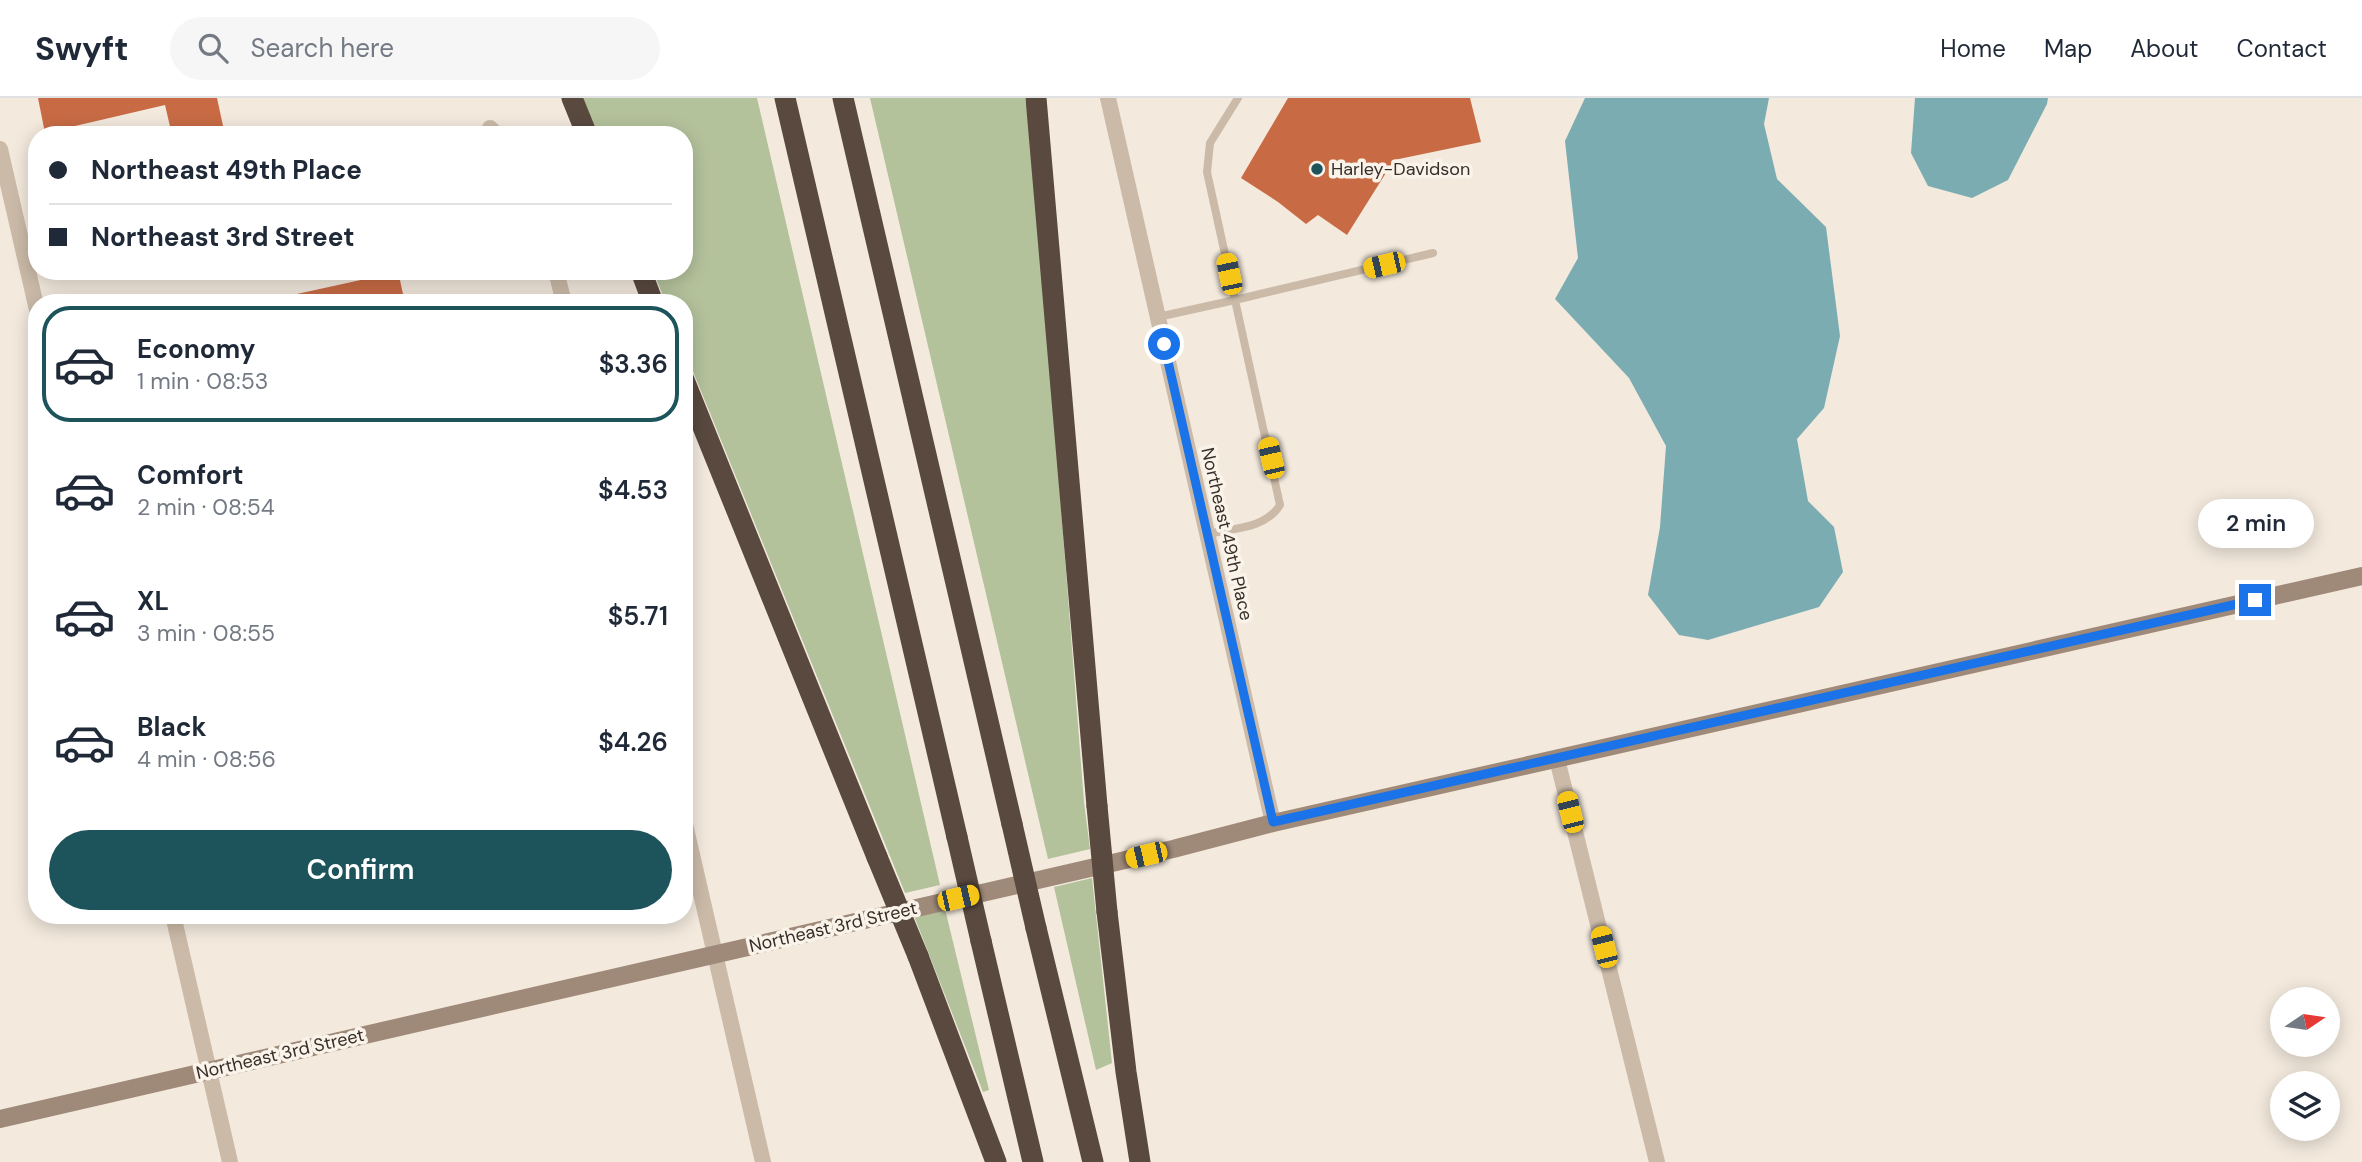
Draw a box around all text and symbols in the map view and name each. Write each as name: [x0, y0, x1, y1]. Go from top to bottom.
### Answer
search box: [170, 17, 660, 80]
text: Swyft: [35, 27, 128, 70]
icon: search: [194, 29, 232, 67]
text: Search here: [250, 31, 394, 65]
text: Home: [1940, 33, 2006, 64]
text: Map: [2044, 33, 2092, 64]
text: About: [2130, 33, 2199, 64]
text: Contact: [2237, 33, 2327, 64]
text: Northeast 49th Place: [91, 153, 362, 187]
place label: Harley-Davidson: [1331, 157, 1470, 181]
marker: Harley-Davidson: [1309, 161, 1325, 177]
text: Northeast 3rd Street: [91, 220, 355, 254]
car: [1362, 250, 1407, 280]
car: [1215, 251, 1244, 297]
route start: [1148, 328, 1180, 360]
text: Economy: [137, 332, 255, 366]
icon: car: [53, 333, 116, 396]
text: $3.36: [599, 347, 668, 381]
text: 1 min · 08:53: [137, 366, 268, 396]
car: [1257, 435, 1286, 481]
street label: Northeast 49th Place: [1195, 445, 1259, 623]
text: Comfort: [137, 458, 243, 492]
icon: car: [53, 459, 116, 522]
text: $4.53: [598, 473, 668, 507]
text: 2 min · 08:54: [137, 492, 275, 522]
callout: 2 min: [2197, 498, 2313, 547]
text: 2 min: [2226, 508, 2286, 538]
text: XL: [137, 584, 169, 618]
route end: [2239, 584, 2271, 616]
icon: car: [53, 585, 116, 648]
text: $5.71: [608, 599, 668, 633]
text: 3 min · 08:55: [137, 618, 275, 648]
text: Black: [137, 710, 207, 744]
icon: car: [53, 711, 116, 774]
text: $4.26: [598, 725, 668, 759]
text: 4 min · 08:56: [137, 744, 276, 774]
car: [1555, 789, 1586, 835]
button: Confirm: [49, 830, 672, 910]
car: [1124, 840, 1169, 870]
car: [936, 883, 981, 913]
street label: Northeast 3rd Street: [747, 896, 919, 958]
car: [1589, 924, 1620, 970]
north arrow: [2270, 987, 2340, 1057]
map controls: [2270, 987, 2340, 1141]
street label: Northeast 3rd Street: [194, 1023, 366, 1085]
button: layers: [2270, 1071, 2340, 1141]

